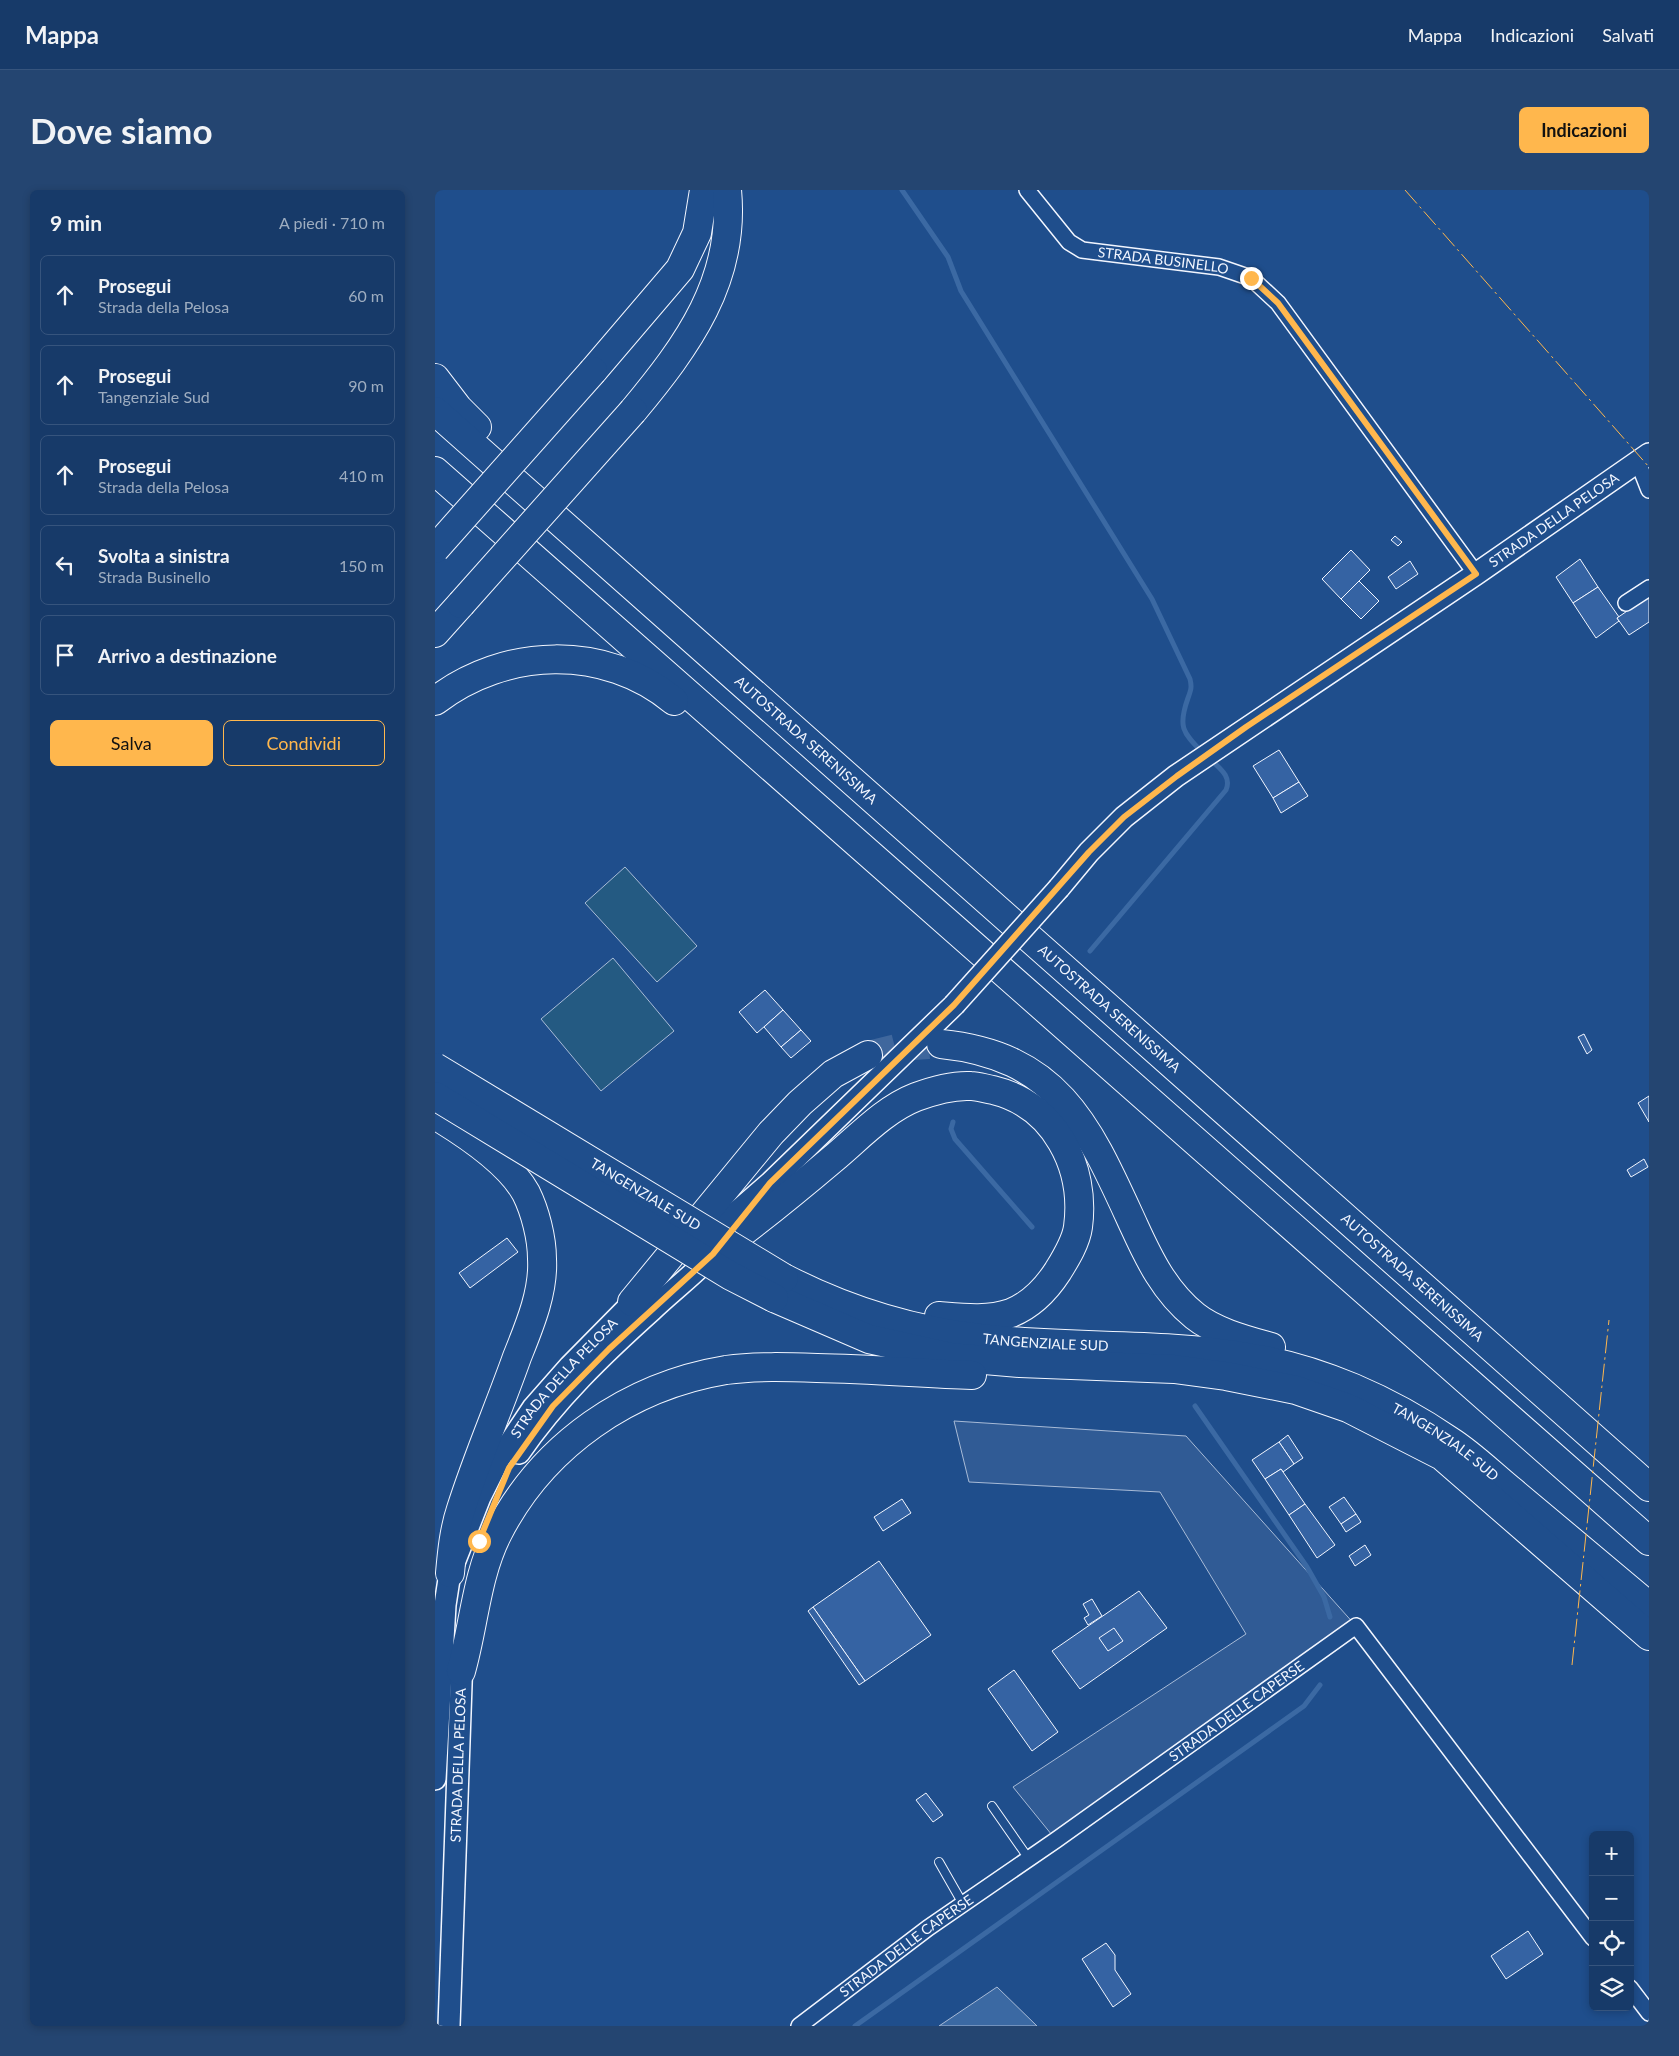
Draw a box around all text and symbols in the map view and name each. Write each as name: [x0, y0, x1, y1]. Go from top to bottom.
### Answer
text: Mappa: [25, 20, 99, 49]
text: Mappa: [1408, 24, 1462, 46]
text: Indicazioni: [1490, 24, 1574, 46]
text: Salvati: [1602, 24, 1654, 46]
button: Indicazioni: [1519, 107, 1649, 153]
text: Dove siamo: [30, 109, 213, 151]
text: 9 min: [50, 210, 102, 235]
text: A piedi · 710 m: [279, 213, 385, 232]
street label: STRADA BUSINELLO: [1097, 243, 1231, 278]
route end: [1240, 267, 1263, 290]
text: Prosegui: [98, 274, 171, 297]
icon: ahead: [51, 281, 79, 309]
text: 60 m: [348, 286, 384, 305]
text: Strada della Pelosa: [98, 297, 229, 316]
text: Prosegui: [98, 364, 171, 387]
icon: ahead: [51, 371, 79, 399]
text: 90 m: [348, 376, 384, 395]
text: Tangenziale Sud: [98, 387, 210, 406]
text: Prosegui: [98, 454, 171, 477]
icon: ahead: [51, 461, 79, 489]
text: 410 m: [339, 466, 384, 485]
street label: STRADA DELLA PELOSA: [1485, 468, 1622, 571]
text: Strada della Pelosa: [98, 477, 229, 496]
text: Svolta a sinistra: [98, 544, 230, 567]
icon: left: [51, 551, 79, 579]
text: 150 m: [339, 556, 384, 575]
text: Strada Businello: [98, 567, 211, 586]
icon: arrive: [51, 641, 79, 669]
text: Arrivo a destinazione: [98, 644, 277, 667]
street label: AUTOSTRADA SERENISSIMA: [732, 672, 882, 808]
button: Salva: [50, 720, 213, 766]
button: Condividi: [223, 720, 385, 766]
street label: AUTOSTRADA SERENISSIMA: [1035, 941, 1185, 1076]
street label: TANGENZIALE SUD: [588, 1154, 704, 1234]
street label: AUTOSTRADA SERENISSIMA: [1338, 1209, 1488, 1345]
street label: STRADA DELLA PELOSA: [506, 1314, 621, 1441]
street label: TANGENZIALE SUD: [982, 1329, 1109, 1354]
street label: TANGENZIALE SUD: [1389, 1399, 1502, 1484]
route start: [468, 1530, 491, 1553]
street label: STRADA DELLE CAPERSE: [1165, 1657, 1307, 1765]
street label: STRADA DELLA PELOSA: [446, 1687, 469, 1843]
map controls: [1589, 1831, 1634, 2011]
button: +: [1589, 1831, 1634, 1876]
button: −: [1589, 1876, 1634, 1921]
street label: STRADA DELLE CAPERSE: [836, 1891, 976, 2000]
button: locate: [1589, 1921, 1634, 1966]
button: layers: [1589, 1966, 1634, 2011]

